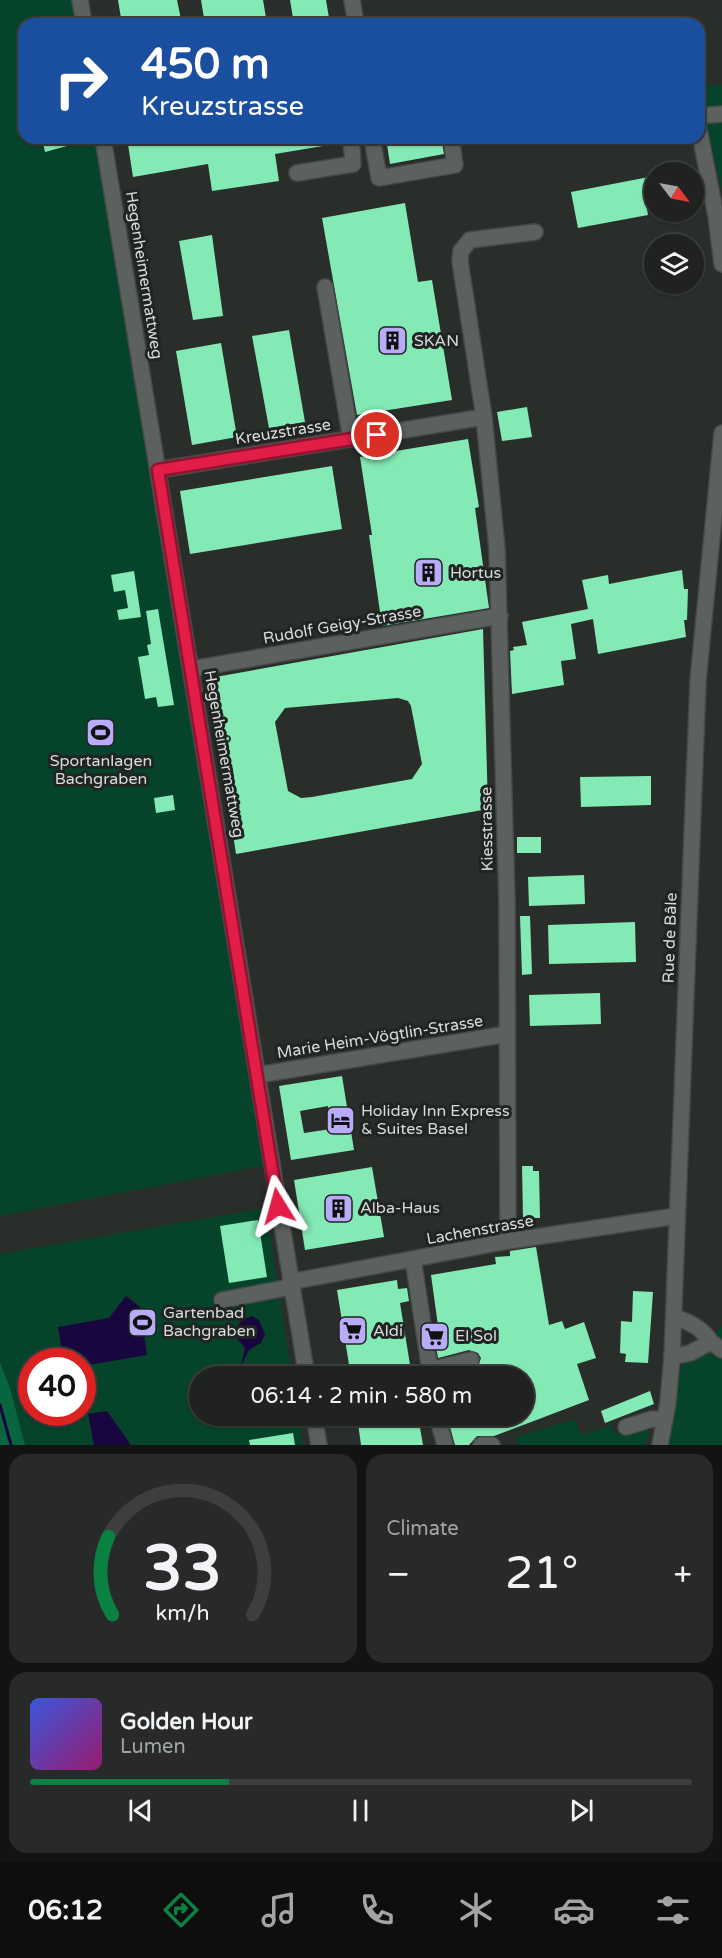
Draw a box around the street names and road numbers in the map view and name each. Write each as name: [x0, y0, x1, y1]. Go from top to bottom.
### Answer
street label: Hegenheimermattweg: [121, 190, 167, 360]
street label: Kreuzstrasse: [234, 415, 332, 449]
street label: Rudolf Geigy-Strasse: [261, 601, 423, 649]
street label: Hegenheimermattweg: [199, 669, 249, 839]
street label: Kiesstrasse: [476, 786, 498, 872]
street label: Rue de Bâle: [658, 892, 682, 984]
street label: Marie Heim-Vögtlin-Strasse: [275, 1011, 485, 1063]
street label: Lachenstrasse: [425, 1211, 535, 1249]

